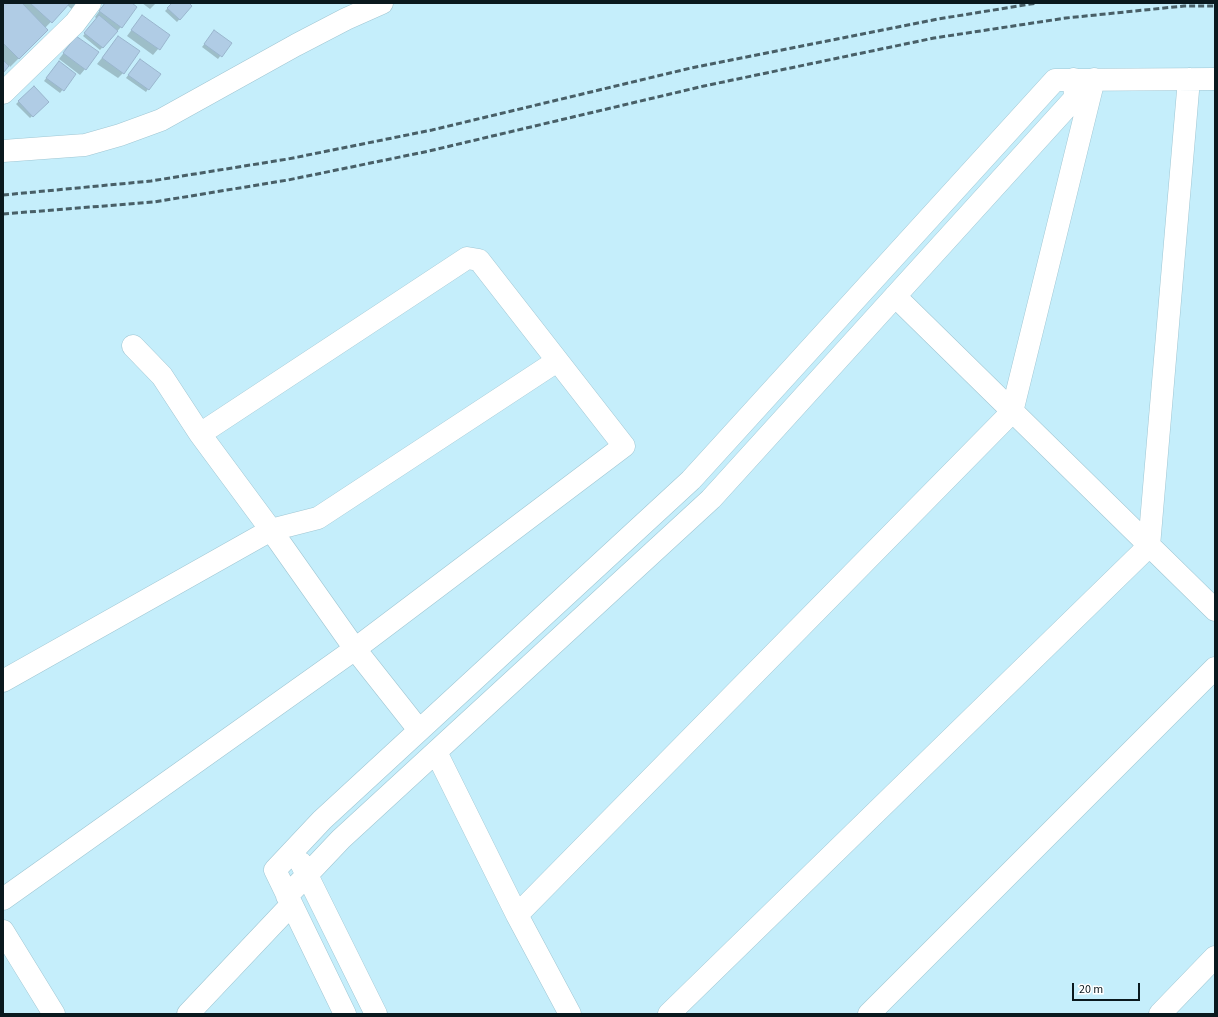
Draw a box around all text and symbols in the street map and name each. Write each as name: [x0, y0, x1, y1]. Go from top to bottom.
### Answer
scale bar: [1074, 975, 1142, 1001]
text: 20 m: [1079, 981, 1103, 998]

